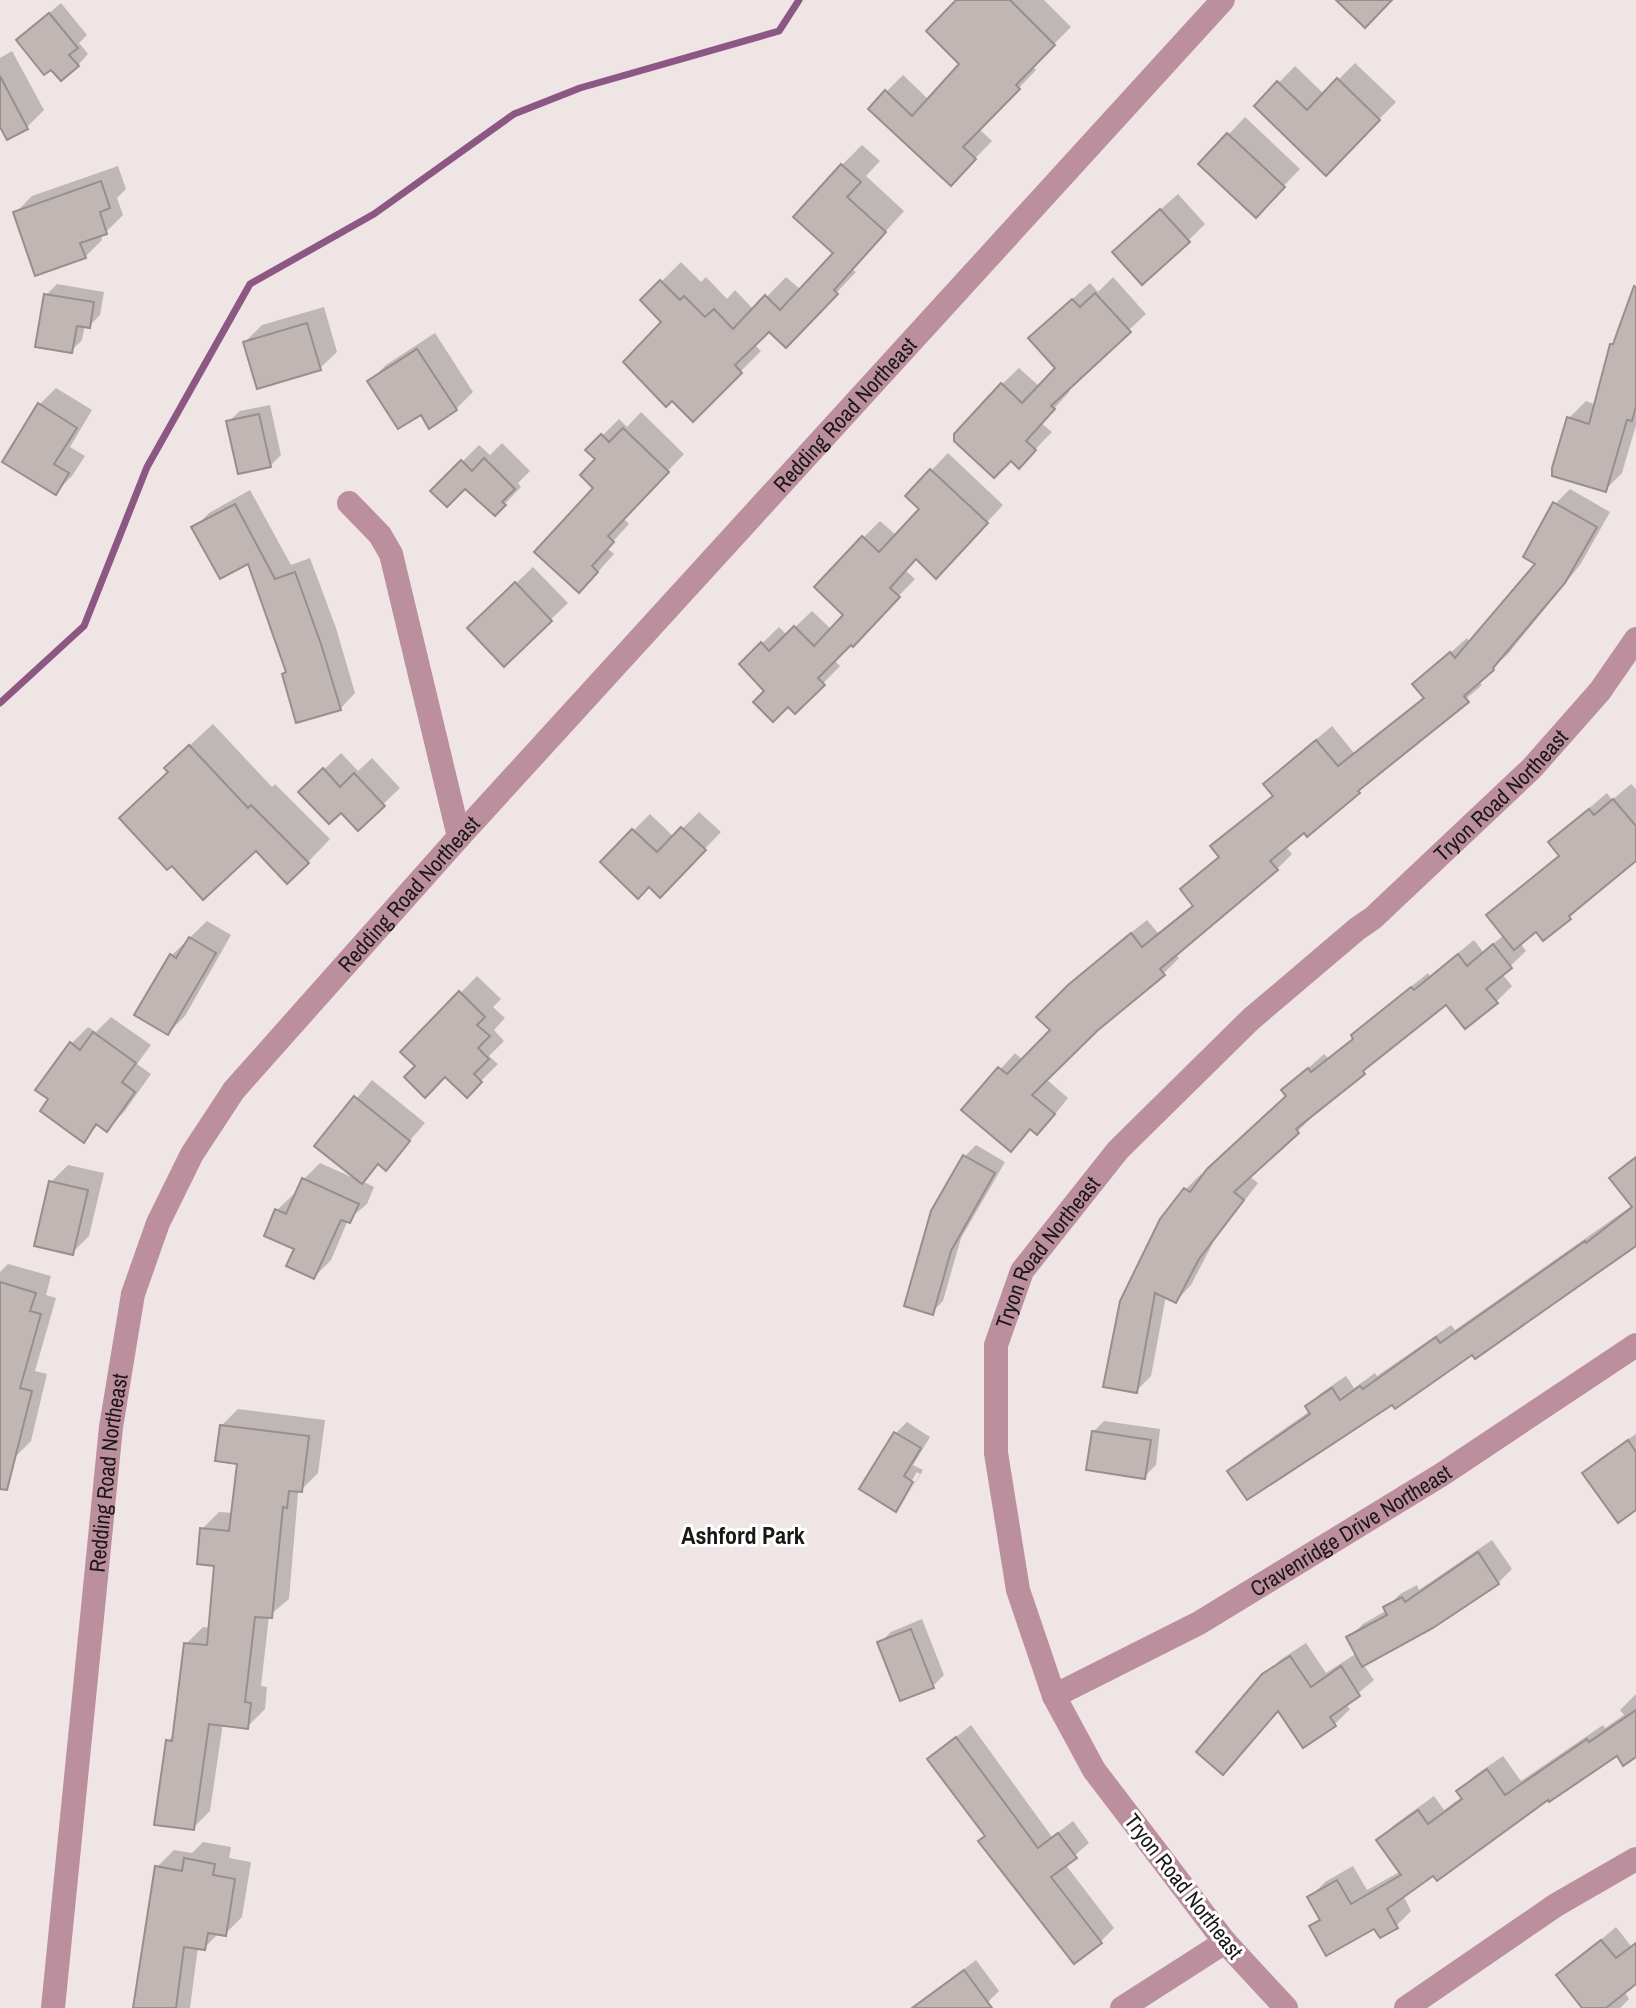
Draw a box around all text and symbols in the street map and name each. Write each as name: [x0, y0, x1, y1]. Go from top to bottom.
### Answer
street label: Redding Road Northeast: [766, 331, 923, 498]
street label: Tryon Road Northeast: [1427, 723, 1574, 868]
street label: Redding Road Northeast: [331, 809, 486, 978]
street label: Tryon Road Northeast: [988, 1170, 1107, 1332]
street label: Redding Road Northeast: [82, 1371, 135, 1574]
street label: Cravenridge Drive Northeast: [1244, 1457, 1457, 1603]
district label: Ashford Park: [681, 1519, 805, 1551]
street label: Tryon Road Northeast: [1118, 1807, 1250, 1965]

